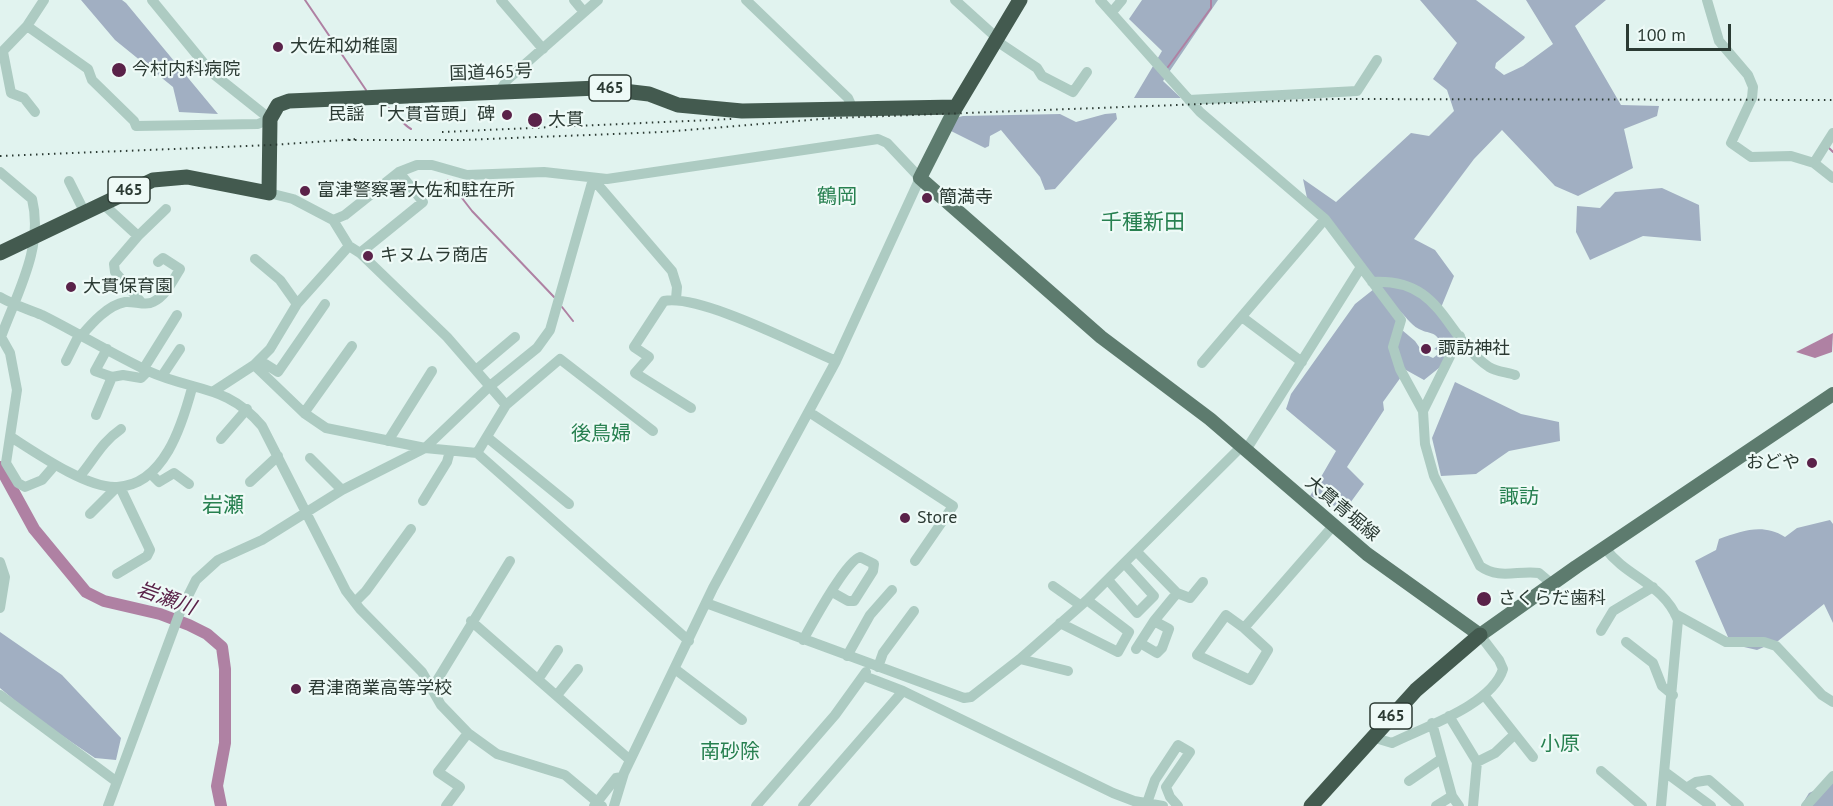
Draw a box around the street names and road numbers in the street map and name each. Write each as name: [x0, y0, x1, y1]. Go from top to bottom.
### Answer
street label: 国道465号: [449, 61, 533, 85]
road number: 465: [589, 75, 631, 101]
road number: 465: [108, 177, 150, 203]
street label: 大貫青堀線: [1301, 472, 1383, 546]
road number: 465: [1370, 703, 1412, 729]

